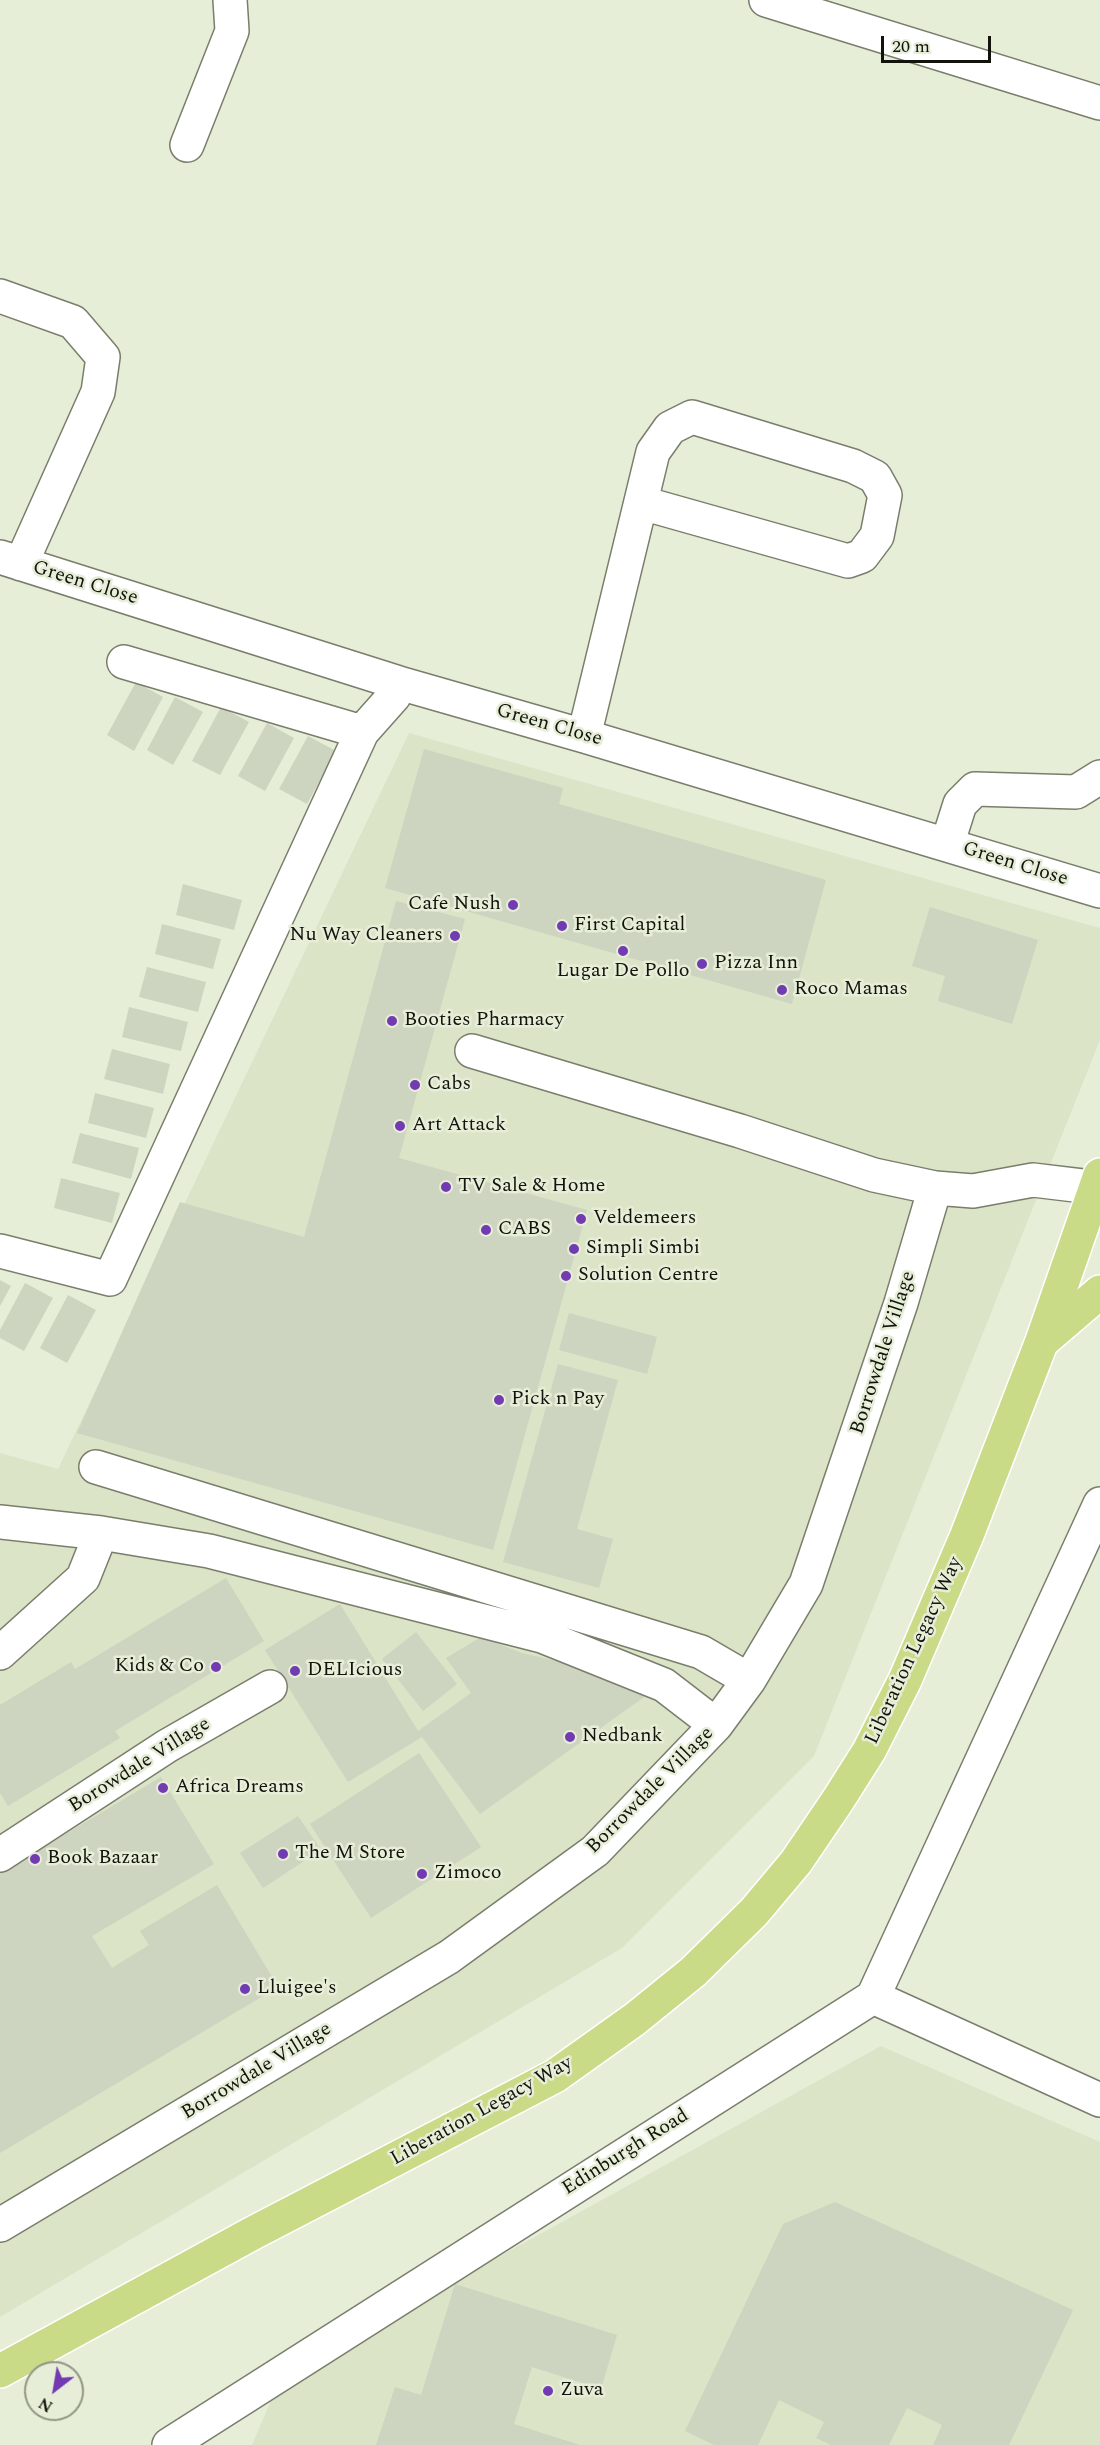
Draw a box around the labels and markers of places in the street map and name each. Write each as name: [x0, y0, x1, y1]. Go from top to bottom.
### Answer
place label: Cafe Nush: [408, 893, 501, 917]
marker: Cafe Nush: [506, 898, 520, 912]
place label: First Capital: [574, 914, 685, 938]
marker: First Capital: [555, 919, 569, 933]
place label: Nu Way Cleaners: [289, 924, 443, 948]
marker: Nu Way Cleaners: [448, 929, 462, 943]
marker: Lugar De Pollo: [616, 944, 630, 958]
place label: Pizza Inn: [714, 952, 798, 976]
marker: Pizza Inn: [695, 957, 709, 971]
place label: Lugar De Pollo: [556, 960, 690, 984]
place label: Roco Mamas: [794, 978, 908, 1002]
marker: Roco Mamas: [775, 983, 789, 997]
place label: Booties Pharmacy: [404, 1009, 564, 1033]
marker: Booties Pharmacy: [385, 1014, 399, 1028]
place label: Cabs: [427, 1073, 471, 1097]
marker: Cabs: [408, 1078, 422, 1092]
place label: Art Attack: [412, 1114, 506, 1138]
marker: Art Attack: [393, 1119, 407, 1133]
place label: TV Sale & Home: [458, 1175, 605, 1199]
marker: TV Sale & Home: [439, 1180, 453, 1194]
place label: Veldemeers: [593, 1207, 696, 1231]
marker: Veldemeers: [574, 1212, 588, 1226]
place label: CABS: [498, 1218, 551, 1242]
marker: CABS: [479, 1223, 493, 1237]
place label: Simpli Simbi: [586, 1237, 700, 1261]
marker: Simpli Simbi: [567, 1242, 581, 1256]
place label: Solution Centre: [578, 1264, 718, 1288]
marker: Solution Centre: [559, 1269, 573, 1283]
place label: Pick n Pay: [511, 1388, 604, 1412]
marker: Pick n Pay: [492, 1393, 506, 1407]
place label: Kids & Co: [115, 1655, 204, 1679]
place label: DELIcious: [307, 1659, 402, 1683]
marker: Kids & Co: [209, 1660, 223, 1674]
marker: DELIcious: [288, 1664, 302, 1678]
place label: Nedbank: [582, 1725, 663, 1749]
marker: Nedbank: [563, 1730, 577, 1744]
place label: Africa Dreams: [175, 1776, 304, 1800]
marker: Africa Dreams: [156, 1781, 170, 1795]
place label: The M Store: [295, 1842, 405, 1866]
place label: Book Bazaar: [47, 1847, 158, 1871]
marker: The M Store: [276, 1847, 290, 1861]
marker: Book Bazaar: [28, 1852, 42, 1866]
place label: Zimoco: [434, 1862, 502, 1886]
marker: Zimoco: [415, 1867, 429, 1881]
place label: Lluigee's: [257, 1977, 337, 2001]
marker: Lluigee's: [238, 1982, 252, 1996]
place label: Zuva: [560, 2379, 604, 2403]
marker: Zuva: [541, 2384, 555, 2398]

